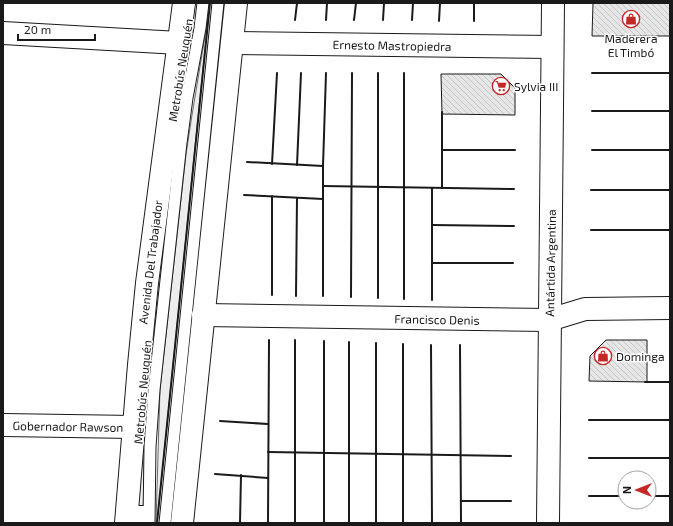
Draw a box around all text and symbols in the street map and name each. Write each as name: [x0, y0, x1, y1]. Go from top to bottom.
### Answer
shop icon: Maderera El Timbó: [621, 9, 641, 29]
scale bar: [18, 16, 95, 42]
street label: Metrobús Neuquén: [165, 17, 195, 123]
text: 20 m: [24, 22, 51, 36]
place label: Maderera El Timbó: [605, 31, 657, 59]
street label: Ernesto Mastropiedra: [332, 37, 452, 53]
supermarket icon: Sylvia III: [491, 76, 511, 96]
place label: Sylvia III: [514, 79, 558, 93]
street label: Avenida Del Trabajador: [135, 199, 166, 325]
street label: Antártida Argentina: [542, 209, 558, 317]
street label: Francisco Denis: [394, 311, 480, 327]
street label: Metrobús Neuquén: [130, 339, 154, 445]
shop icon: Dominga: [593, 346, 613, 366]
place label: Dominga: [616, 349, 664, 363]
street label: Gobernador Rawson: [13, 418, 123, 434]
north arrow: [617, 470, 657, 510]
text: N: [620, 486, 633, 494]

